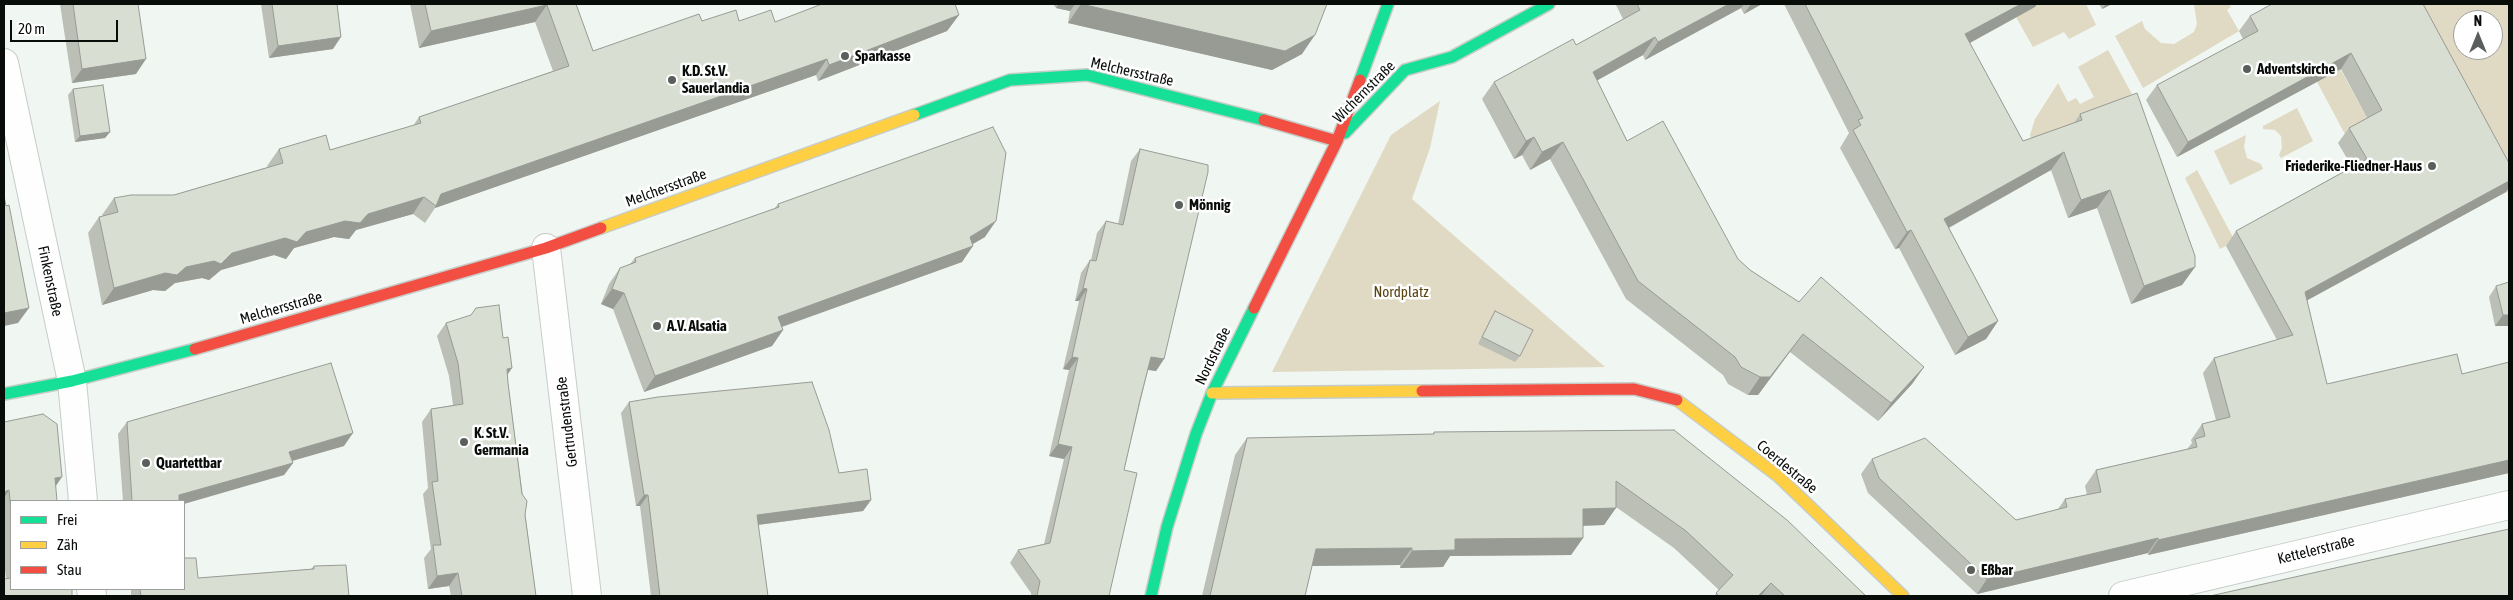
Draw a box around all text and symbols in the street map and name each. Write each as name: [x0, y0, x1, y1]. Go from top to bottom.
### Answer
scale bar: [12, 10, 120, 42]
north arrow: [2453, 10, 2503, 60]
text: N: [2474, 13, 2482, 29]
text: 20 m: [18, 20, 45, 37]
place label: Sparkasse: [855, 47, 911, 65]
marker: Sparkasse: [839, 50, 851, 62]
street label: Melchersstraße: [1089, 54, 1175, 90]
street label: Wichernstraße: [1329, 57, 1399, 127]
place label: Adventskirche: [2257, 60, 2335, 78]
place label: K.D. St.V. Sauerlandia: [682, 62, 750, 97]
marker: Adventskirche: [2241, 63, 2253, 75]
marker: K.D. St.V. Sauerlandia: [666, 74, 678, 86]
place label: Friederike-Fliedner-Haus: [2285, 157, 2422, 175]
marker: Friederike-Fliedner-Haus: [2426, 160, 2438, 172]
street label: Melchersstraße: [623, 165, 709, 211]
place label: Mönnig: [1189, 196, 1231, 214]
marker: Mönnig: [1173, 199, 1185, 211]
street label: Finkenstraße: [34, 244, 66, 318]
park label: Nordplatz: [1373, 283, 1429, 301]
street label: Melchersstraße: [238, 288, 324, 328]
place label: A.V. Alsatia: [667, 317, 727, 335]
marker: A.V. Alsatia: [651, 320, 663, 332]
street label: Nordstraße: [1191, 324, 1235, 388]
street label: Gertrudenstraße: [553, 376, 581, 468]
place label: K. St.V. Germania: [474, 424, 529, 459]
marker: K. St.V. Germania: [458, 436, 470, 448]
street label: Coerdestraße: [1753, 436, 1821, 498]
place label: Quartettbar: [156, 454, 221, 472]
marker: Quartettbar: [140, 457, 152, 469]
legend: [10, 500, 185, 590]
text: Frei: [57, 511, 77, 528]
street label: Kettelerstraße: [2276, 532, 2356, 568]
text: Zäh: [57, 536, 78, 553]
text: Stau: [57, 561, 82, 578]
place label: Eßbar: [1981, 561, 2013, 579]
marker: Eßbar: [1965, 564, 1977, 576]

